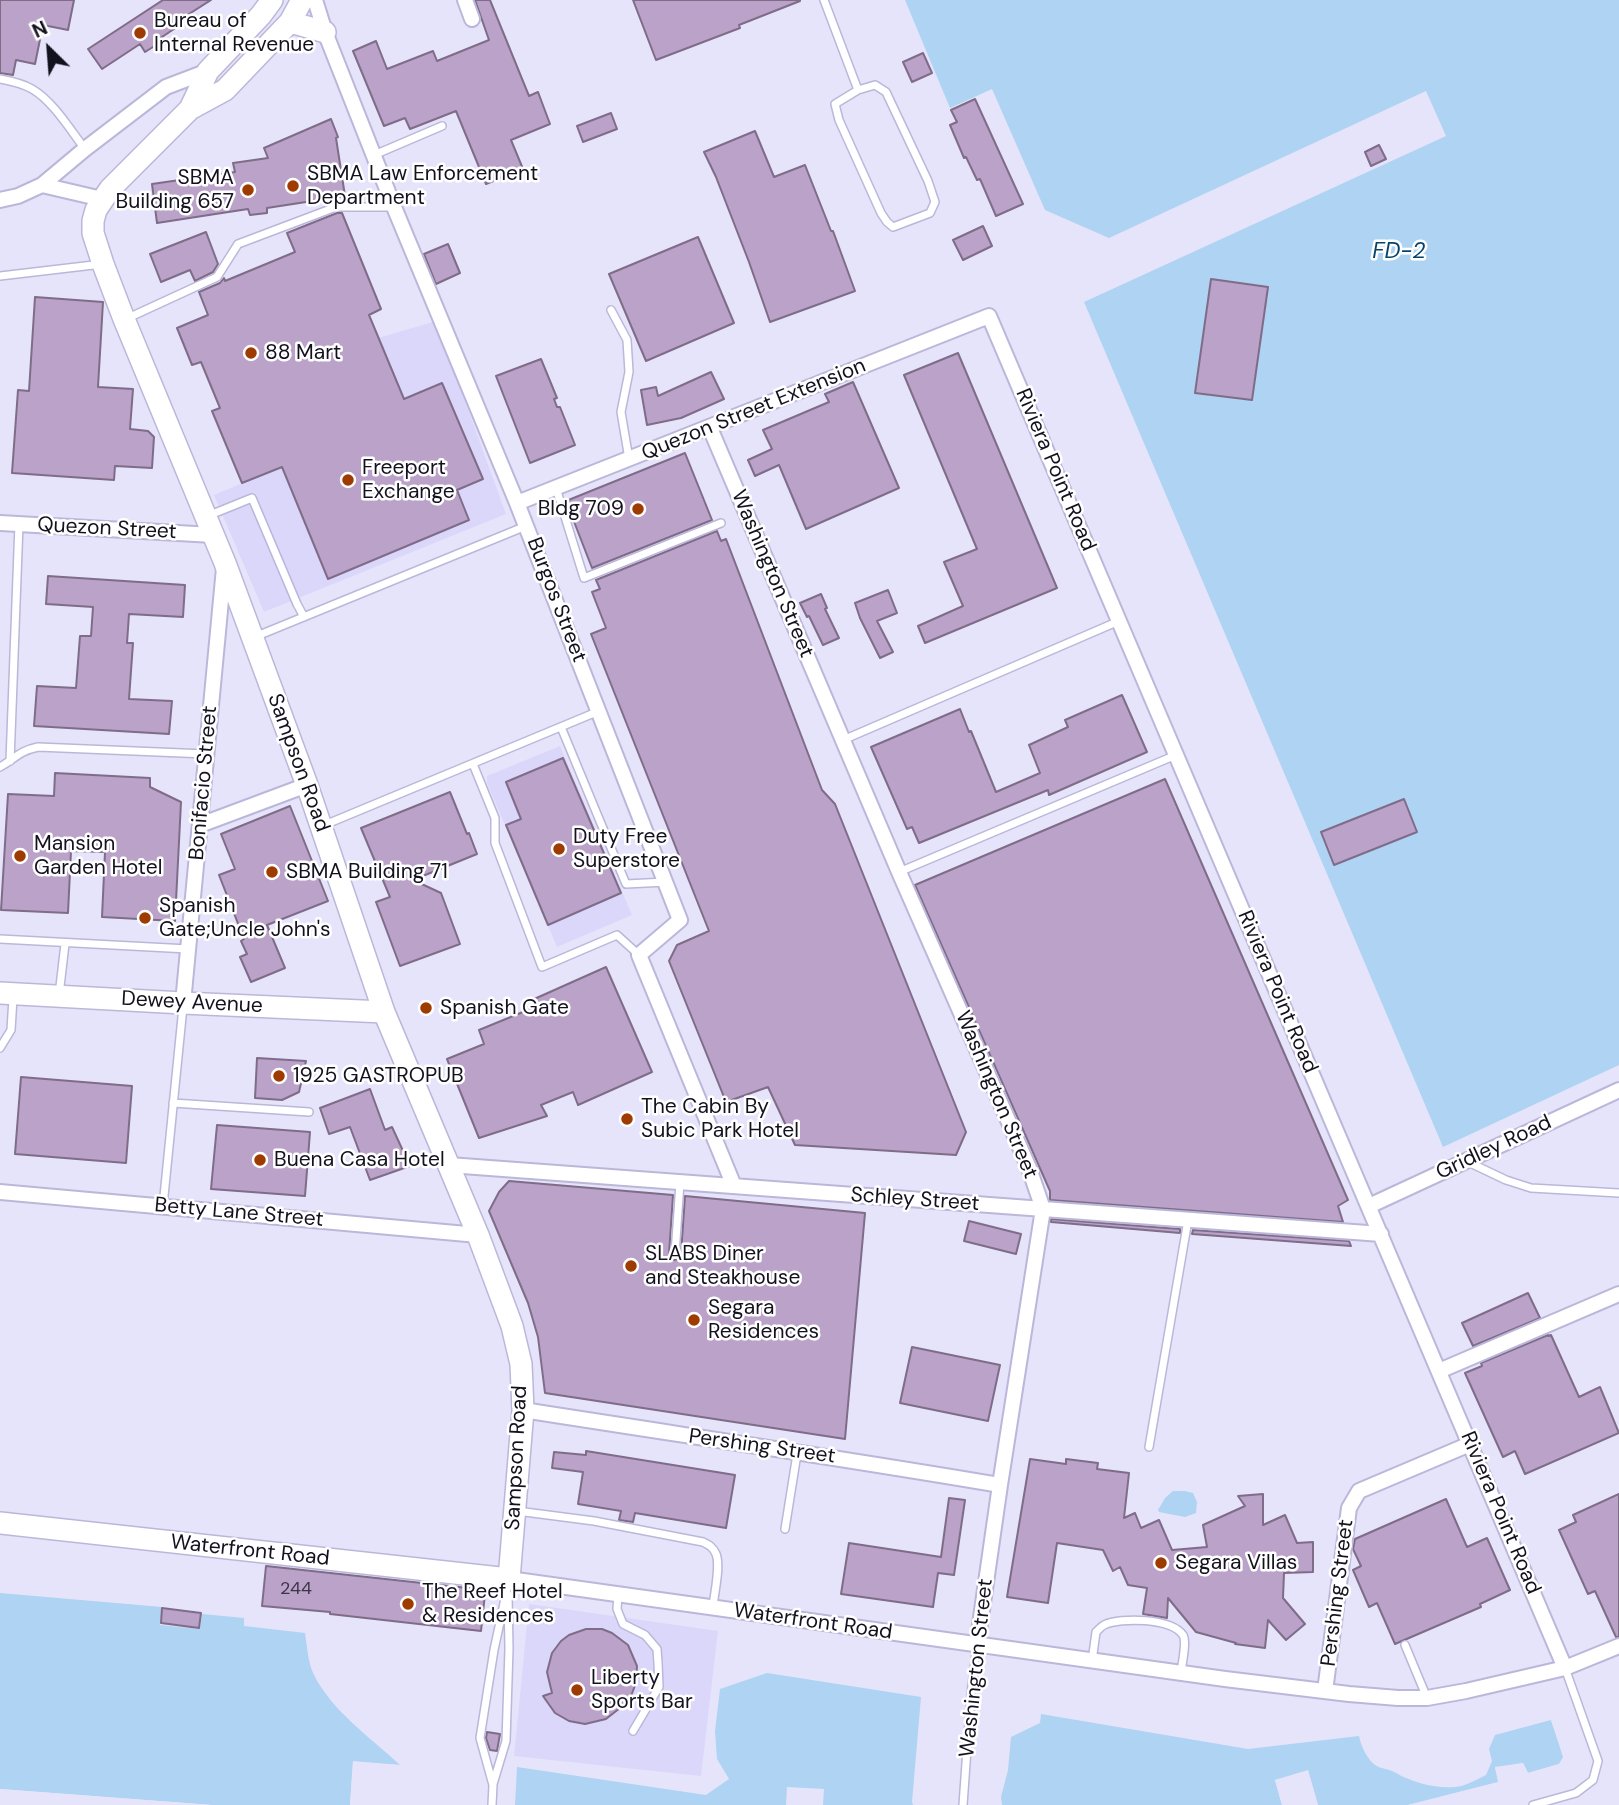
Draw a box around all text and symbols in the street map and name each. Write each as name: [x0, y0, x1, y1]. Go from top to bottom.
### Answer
place label: Bureau of Internal Revenue: [154, 8, 314, 58]
north arrow: [14, 14, 84, 84]
text: N: [28, 15, 51, 44]
marker: Bureau of Internal Revenue: [132, 25, 148, 41]
place label: SBMA Law Enforcement Department: [307, 161, 538, 211]
place label: SBMA Building 657: [116, 165, 234, 215]
marker: SBMA Law Enforcement Department: [285, 178, 301, 194]
marker: SBMA Building 657: [240, 182, 256, 198]
water label: FD-2: [1372, 238, 1426, 266]
place label: 88 Mart: [265, 340, 341, 366]
marker: 88 Mart: [243, 345, 259, 361]
street label: Quezon Street Extension: [638, 353, 870, 467]
street label: Riviera Point Road: [1009, 385, 1101, 555]
place label: Freeport Exchange: [362, 455, 455, 505]
marker: Freeport Exchange: [340, 472, 356, 488]
street label: Washington Street: [725, 486, 819, 662]
place label: Bldg 709: [538, 496, 624, 522]
marker: Bldg 709: [630, 501, 646, 517]
street label: Quezon Street: [37, 513, 177, 545]
street label: Burgos Street: [521, 534, 591, 666]
street label: Sampson Road: [261, 691, 335, 835]
street label: Bonifacio Street: [185, 705, 223, 861]
place label: Duty Free Superstore: [573, 824, 680, 874]
place label: Mansion Garden Hotel: [34, 831, 162, 881]
marker: Duty Free Superstore: [551, 841, 567, 857]
marker: Mansion Garden Hotel: [12, 848, 28, 864]
place label: SBMA Building 71: [286, 859, 448, 885]
marker: SBMA Building 71: [264, 864, 280, 880]
place label: Spanish Gate;Uncle John's: [159, 893, 331, 943]
street label: Riviera Point Road: [1231, 907, 1323, 1077]
marker: Spanish Gate;Uncle John's: [137, 910, 153, 926]
street label: Dewey Avenue: [121, 987, 263, 1019]
place label: Spanish Gate: [440, 995, 569, 1021]
marker: Spanish Gate: [418, 1000, 434, 1016]
street label: Washington Street: [949, 1007, 1043, 1183]
place label: 1925 GASTROPUB: [293, 1063, 464, 1089]
marker: 1925 GASTROPUB: [271, 1068, 287, 1084]
place label: The Cabin By Subic Park Hotel: [641, 1094, 799, 1144]
street label: Gridley Road: [1432, 1110, 1556, 1186]
marker: The Cabin By Subic Park Hotel: [619, 1111, 635, 1127]
place label: Buena Casa Hotel: [274, 1147, 445, 1173]
marker: Buena Casa Hotel: [252, 1152, 268, 1168]
street label: Schley Street: [850, 1183, 980, 1217]
street label: Betty Lane Street: [153, 1193, 325, 1233]
place label: SLABS Diner and Steakhouse: [645, 1241, 800, 1291]
marker: SLABS Diner and Steakhouse: [623, 1258, 639, 1274]
place label: Segara Residences: [708, 1295, 819, 1345]
marker: Segara Residences: [686, 1312, 702, 1328]
street label: Sampson Road: [501, 1385, 533, 1531]
street label: Pershing Street: [687, 1424, 837, 1470]
street label: Riviera Point Road: [1454, 1428, 1546, 1598]
street label: Pershing Street: [1316, 1518, 1360, 1668]
street label: Waterfront Road: [169, 1530, 331, 1572]
place label: Segara Villas: [1175, 1550, 1297, 1576]
marker: Segara Villas: [1153, 1555, 1169, 1571]
street label: Washington Street: [955, 1577, 999, 1759]
house number: 244: [280, 1578, 312, 1600]
place label: The Reef Hotel & Residences: [422, 1579, 563, 1629]
marker: The Reef Hotel & Residences: [400, 1596, 416, 1612]
street label: Waterfront Road: [732, 1598, 894, 1646]
place label: Liberty Sports Bar: [591, 1665, 693, 1715]
marker: Liberty Sports Bar: [569, 1682, 585, 1698]

